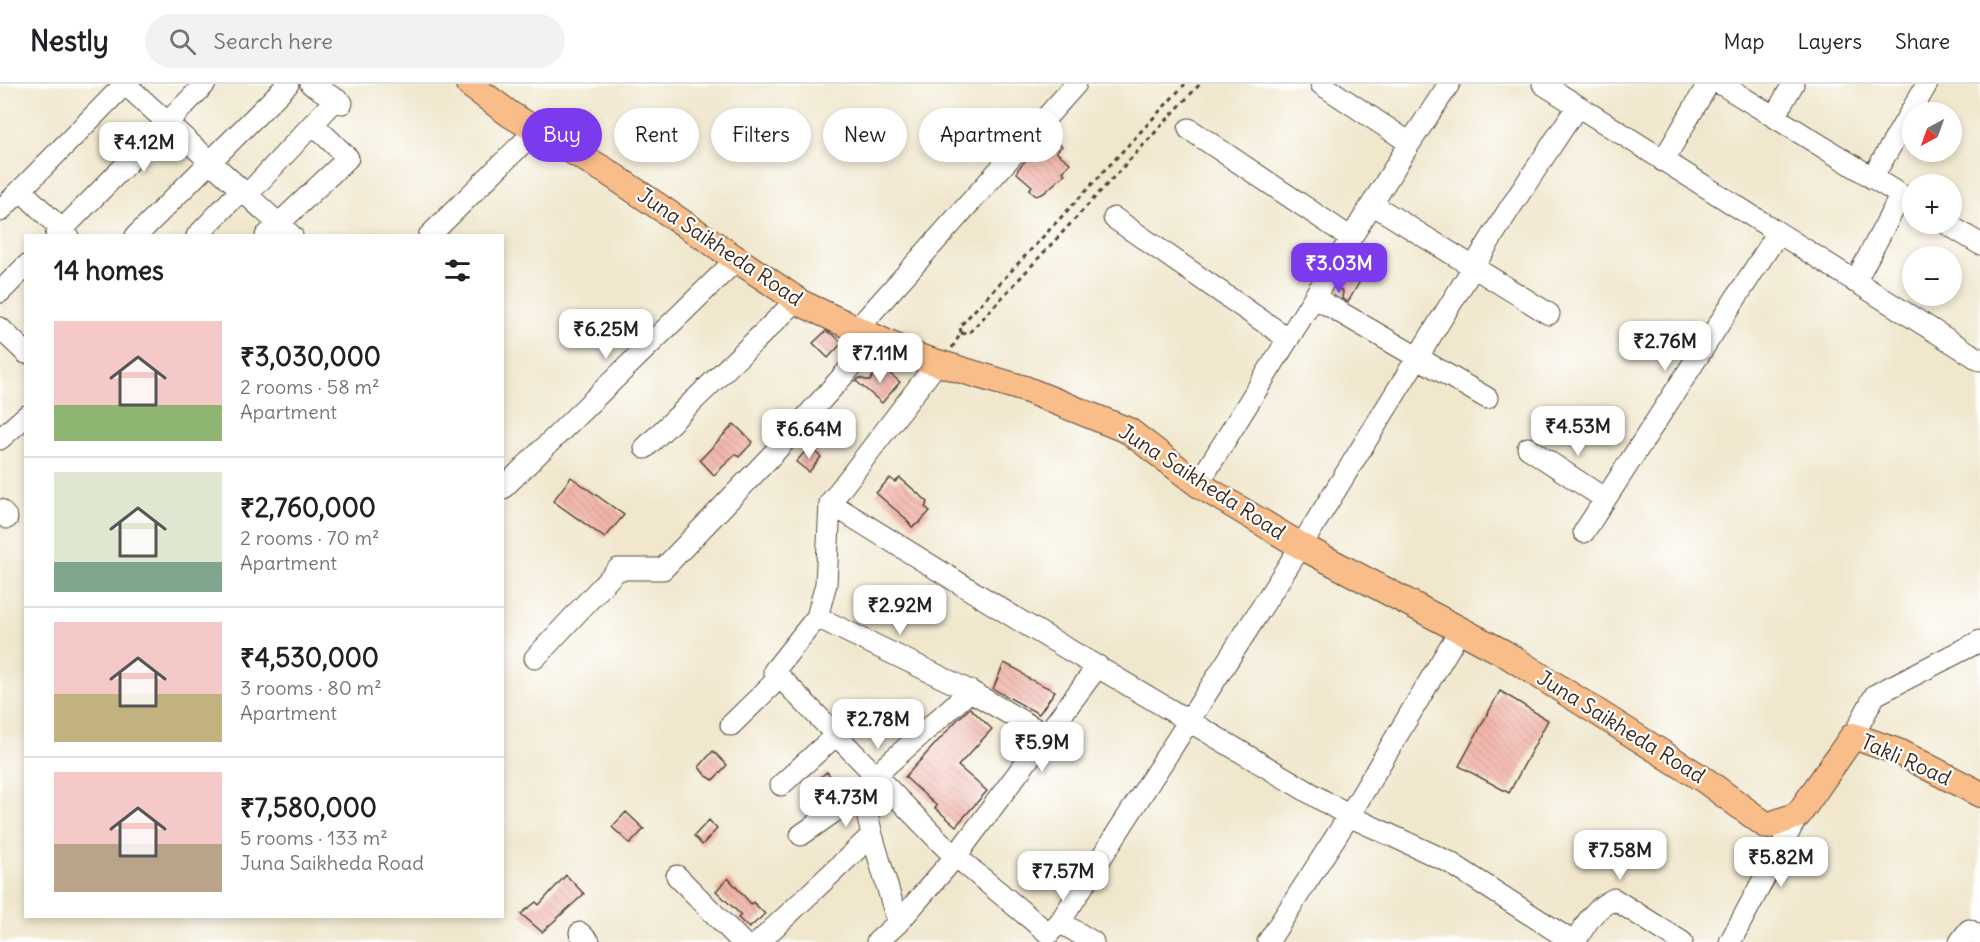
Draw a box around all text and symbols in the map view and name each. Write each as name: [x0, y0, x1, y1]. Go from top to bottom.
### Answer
search box: [145, 14, 565, 68]
text: Nestly: [30, 23, 109, 59]
icon: search: [166, 25, 199, 58]
text: Search here: [214, 27, 333, 55]
text: Map: [1724, 28, 1764, 55]
text: Layers: [1797, 28, 1862, 55]
text: Share: [1895, 28, 1950, 55]
north arrow: [1902, 102, 1962, 162]
map controls: [1902, 102, 1962, 306]
chip: Buy: [522, 108, 602, 162]
chip: Rent: [614, 108, 699, 162]
chip: Filters: [711, 108, 811, 162]
chip: New: [823, 108, 907, 162]
chip: Apartment: [919, 108, 1063, 162]
pin: ₹4.12M: [95, 122, 193, 173]
text: ₹4.12M: [113, 129, 175, 154]
button: +: [1902, 174, 1962, 234]
street label: Juna Saikheda Road: [633, 181, 808, 312]
pin: ₹3.03M: [1290, 243, 1388, 294]
button: −: [1902, 246, 1962, 306]
text: ₹3.03M: [1305, 250, 1373, 275]
text: 14 homes: [54, 254, 164, 287]
icon: filters: [441, 254, 474, 287]
pin: ₹6.25M: [557, 309, 655, 360]
text: ₹6.25M: [573, 316, 639, 341]
pin: ₹2.76M: [1616, 321, 1714, 372]
text: ₹2.76M: [1633, 328, 1697, 353]
pin: ₹7.11M: [831, 333, 929, 384]
text: ₹3,030,000: [240, 340, 381, 373]
text: ₹7.11M: [852, 340, 908, 365]
icon: home: [102, 345, 174, 417]
text: 2 rooms · 58 m²: [240, 374, 380, 399]
text: Apartment: [240, 399, 337, 424]
pin: ₹4.53M: [1529, 406, 1627, 457]
pin: ₹6.64M: [760, 409, 858, 460]
text: ₹4.53M: [1545, 413, 1611, 438]
text: ₹6.64M: [776, 416, 842, 441]
street label: Juna Saikheda Road: [1114, 418, 1291, 546]
text: ₹2,760,000: [240, 491, 376, 524]
icon: home: [102, 496, 174, 568]
text: 2 rooms · 70 m²: [240, 525, 380, 550]
text: Apartment: [240, 550, 337, 575]
pin: ₹2.92M: [851, 585, 949, 636]
text: ₹2.92M: [867, 592, 933, 617]
text: ₹4,530,000: [240, 641, 379, 674]
icon: home: [102, 646, 174, 718]
street label: Juna Saikheda Road: [1532, 664, 1710, 789]
text: 3 rooms · 80 m²: [240, 675, 382, 700]
pin: ₹2.78M: [829, 699, 927, 750]
text: Apartment: [240, 700, 337, 725]
text: ₹2.78M: [846, 706, 910, 731]
pin: ₹5.9M: [1000, 722, 1084, 773]
street label: Takli Road: [1857, 728, 1956, 791]
text: ₹5.9M: [1015, 729, 1069, 754]
pin: ₹4.73M: [797, 777, 895, 828]
text: ₹4.73M: [814, 784, 878, 809]
text: ₹7,580,000: [240, 791, 377, 824]
icon: home: [102, 796, 174, 868]
text: 5 rooms · 133 m²: [240, 825, 388, 850]
pin: ₹7.58M: [1571, 830, 1669, 881]
text: ₹7.58M: [1588, 837, 1652, 862]
pin: ₹5.82M: [1732, 837, 1830, 888]
text: ₹5.82M: [1748, 844, 1814, 869]
text: Juna Saikheda Road: [240, 850, 424, 875]
pin: ₹7.57M: [1014, 851, 1112, 902]
text: ₹7.57M: [1032, 858, 1094, 883]

